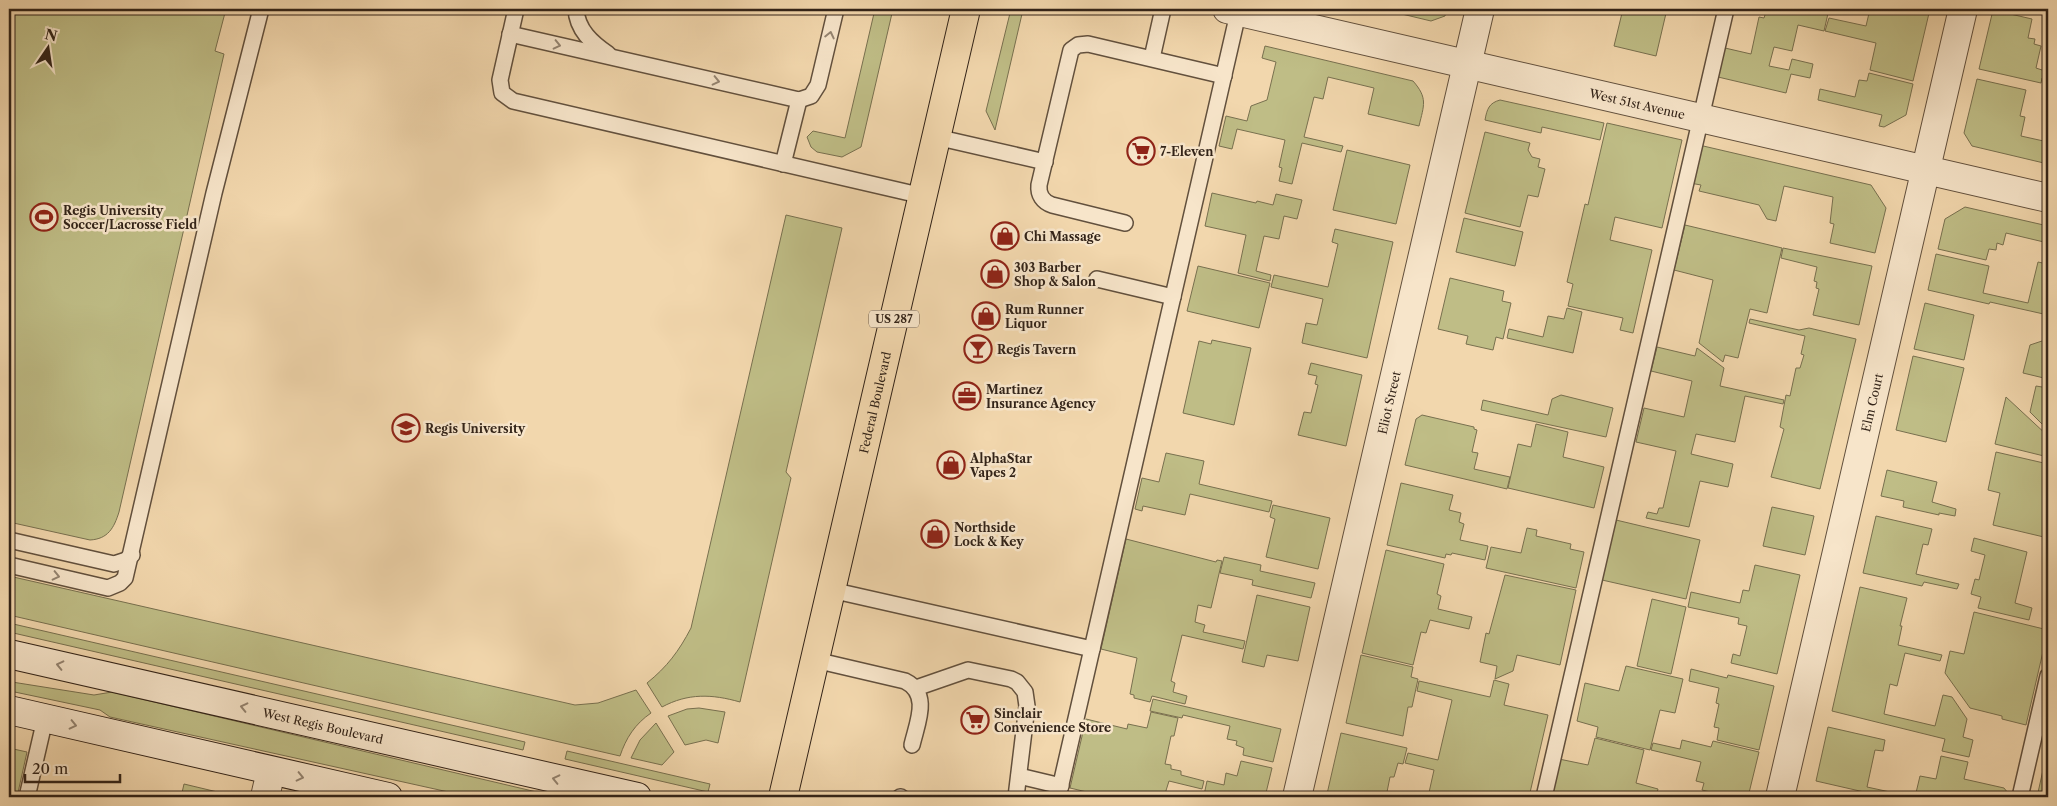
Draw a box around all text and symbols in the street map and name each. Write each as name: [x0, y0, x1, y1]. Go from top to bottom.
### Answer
north arrow: [22, 22, 72, 72]
text: N: [43, 25, 59, 45]
one-way arrow: [824, 31, 835, 40]
one-way arrow: [553, 39, 562, 50]
one-way arrow: [711, 75, 720, 86]
street label: West 51st Avenue: [1587, 85, 1687, 122]
supermarket icon: 7-Eleven: [1126, 136, 1156, 166]
place label: 7-Eleven: [1160, 144, 1214, 159]
sports icon: Regis University Soccer/Lacrosse Field: [29, 202, 59, 232]
place label: Regis University Soccer/Lacrosse Field: [63, 203, 197, 232]
shop icon: Chi Massage: [990, 221, 1020, 251]
place label: Chi Massage: [1024, 229, 1101, 244]
shop icon: 303 Barber Shop & Salon: [980, 259, 1010, 289]
place label: 303 Barber Shop & Salon: [1014, 260, 1097, 289]
shop icon: Rum Runner Liquor: [971, 301, 1001, 331]
place label: Rum Runner Liquor: [1005, 302, 1084, 331]
road number: US 287: [869, 310, 919, 328]
bar icon: Regis Tavern: [963, 334, 993, 364]
place label: Regis Tavern: [997, 342, 1077, 357]
street label: Federal Boulevard: [856, 349, 894, 455]
street label: Eliot Street: [1374, 369, 1403, 436]
street label: Elm Court: [1858, 371, 1886, 433]
office icon: Martinez Insurance Agency: [952, 381, 982, 411]
place label: Martinez Insurance Agency: [986, 382, 1096, 411]
school or university icon: Regis University: [391, 413, 421, 443]
place label: Regis University: [425, 421, 526, 436]
shop icon: AlphaStar Vapes 2: [936, 450, 966, 480]
place label: AlphaStar Vapes 2: [969, 451, 1032, 480]
shop icon: Northside Lock & Key: [920, 519, 950, 549]
place label: Northside Lock & Key: [954, 520, 1024, 549]
one-way arrow: [52, 570, 61, 581]
one-way arrow: [55, 660, 64, 671]
one-way arrow: [239, 703, 248, 713]
street label: West Regis Boulevard: [260, 704, 385, 747]
supermarket icon: Sinclair Convenience Store: [960, 705, 990, 735]
place label: Sinclair Convenience Store: [994, 706, 1111, 735]
one-way arrow: [69, 719, 78, 730]
scale bar: [25, 751, 120, 783]
text: 20 m: [32, 759, 68, 778]
one-way arrow: [295, 771, 304, 782]
one-way arrow: [551, 774, 560, 785]

